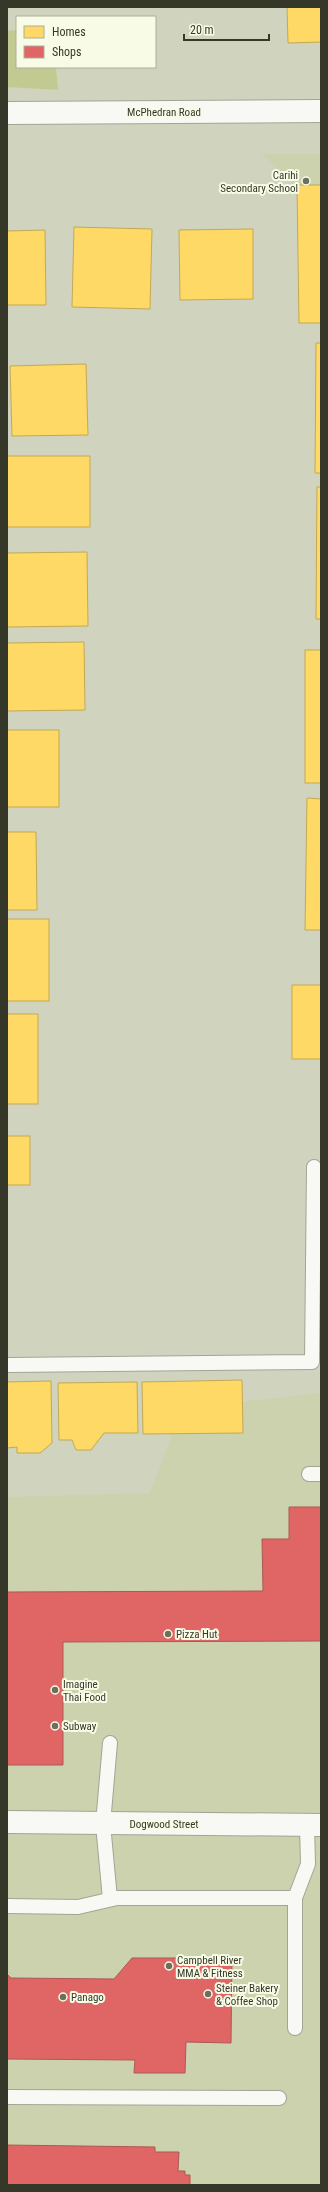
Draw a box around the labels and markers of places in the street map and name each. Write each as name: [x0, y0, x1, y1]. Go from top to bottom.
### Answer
place label: Carihi Secondary School: [220, 169, 298, 195]
marker: Carihi Secondary School: [301, 176, 311, 186]
place label: Pizza Hut: [176, 1628, 217, 1641]
marker: Pizza Hut: [163, 1629, 173, 1639]
place label: Imagine Thai Food: [63, 1678, 106, 1704]
marker: Imagine Thai Food: [50, 1685, 60, 1695]
place label: Subway: [63, 1720, 97, 1733]
marker: Subway: [50, 1721, 60, 1731]
place label: Campbell River MMA & Fitness: [177, 1954, 243, 1980]
marker: Campbell River MMA & Fitness: [164, 1961, 174, 1971]
place label: Steiner Bakery & Coffee Shop: [216, 1982, 279, 2008]
marker: Steiner Bakery & Coffee Shop: [203, 1989, 213, 1999]
place label: Panago: [71, 1991, 104, 2004]
marker: Panago: [58, 1992, 68, 2002]

